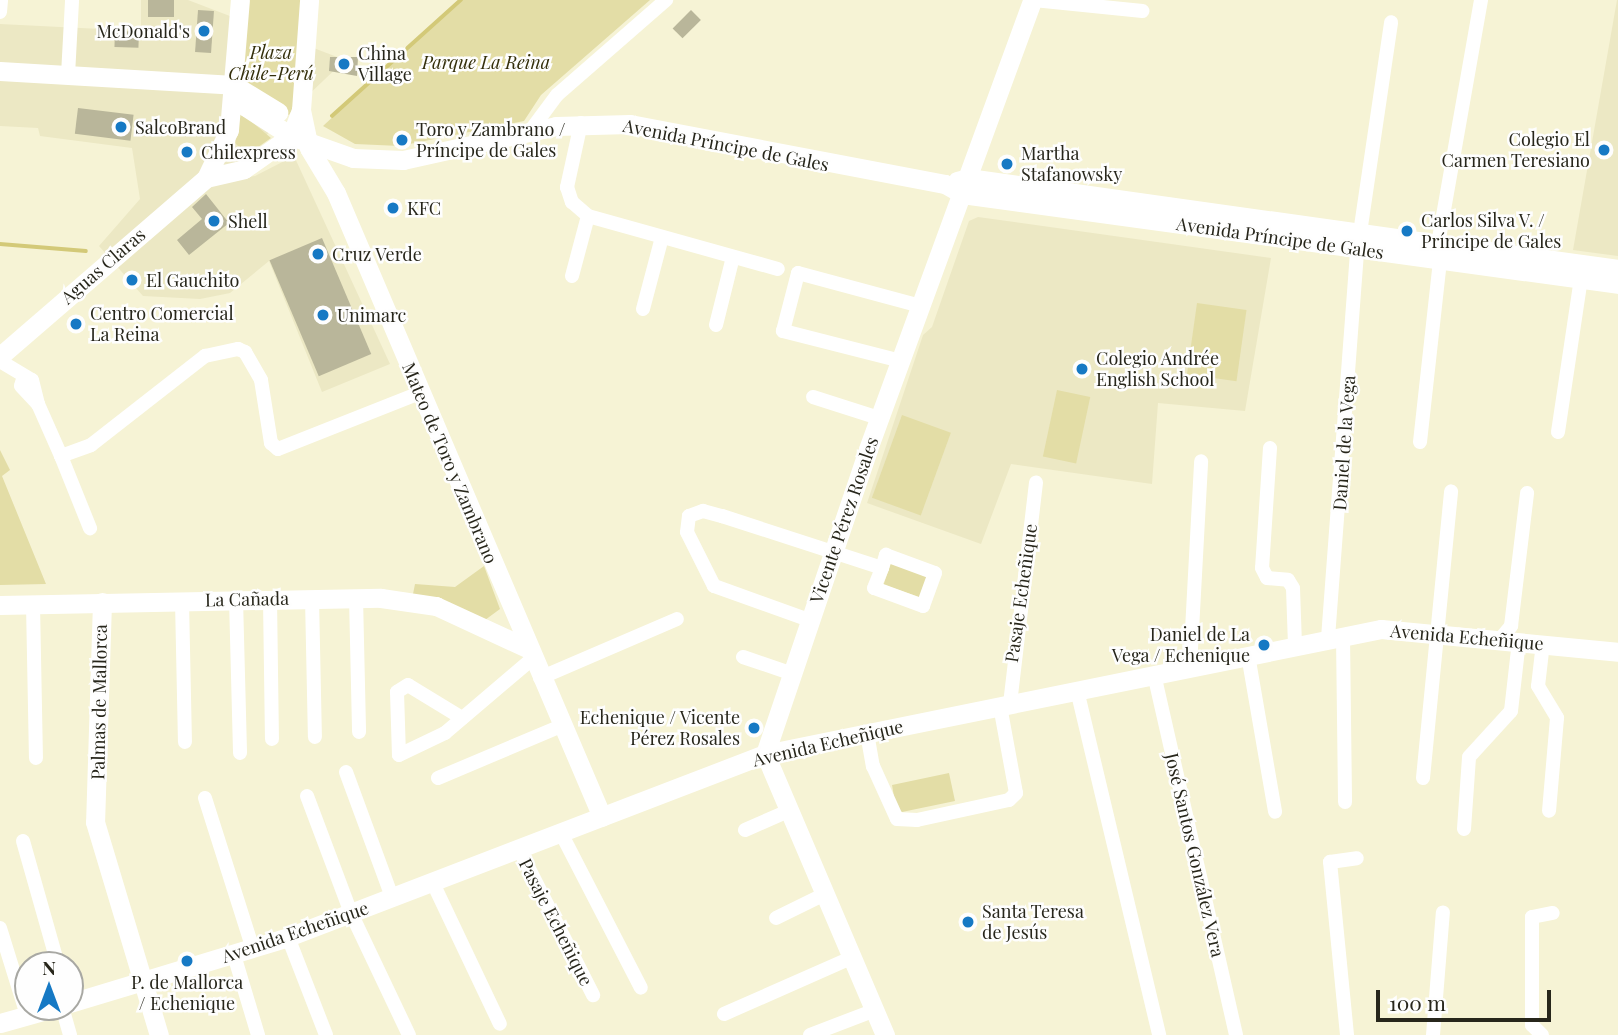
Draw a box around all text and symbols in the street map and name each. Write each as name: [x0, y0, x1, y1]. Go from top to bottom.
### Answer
place label: McDonald's: [96, 20, 190, 42]
marker: McDonald's: [196, 23, 212, 39]
park label: Plaza Chile-Perú: [228, 42, 314, 84]
place label: China Village: [358, 43, 412, 86]
park label: Parque La Reina: [422, 51, 550, 73]
marker: China Village: [336, 56, 352, 72]
street label: Avenida Príncipe de Gales: [621, 114, 831, 176]
place label: SalcoBrand: [135, 116, 226, 138]
marker: SalcoBrand: [113, 119, 129, 135]
place label: Toro y Zambrano / Príncipe de Gales: [416, 119, 566, 162]
place label: Colegio El Carmen Teresiano: [1441, 129, 1590, 172]
marker: Toro y Zambrano / Príncipe de Gales: [394, 132, 410, 148]
place label: Chilexpress: [201, 141, 296, 163]
marker: Colegio El Carmen Teresiano: [1596, 142, 1612, 158]
place label: Martha Stafanowsky: [1021, 143, 1122, 186]
marker: Chilexpress: [179, 144, 195, 160]
marker: Martha Stafanowsky: [999, 156, 1015, 172]
place label: KFC: [407, 197, 441, 219]
marker: KFC: [385, 200, 401, 216]
place label: Shell: [228, 210, 268, 232]
place label: Carlos Silva V. / Príncipe de Gales: [1421, 210, 1561, 252]
marker: Shell: [206, 213, 222, 229]
street label: Avenida Príncipe de Gales: [1175, 213, 1385, 263]
marker: Carlos Silva V. / Príncipe de Gales: [1399, 223, 1415, 239]
street label: Aguas Claras: [57, 224, 149, 308]
place label: Cruz Verde: [332, 243, 422, 265]
marker: Cruz Verde: [310, 246, 326, 262]
place label: El Gauchito: [146, 269, 239, 291]
marker: El Gauchito: [124, 272, 140, 288]
place label: Centro Comercial La Reina: [90, 303, 234, 346]
place label: Unimarc: [337, 304, 406, 326]
marker: Unimarc: [315, 307, 331, 323]
marker: Centro Comercial La Reina: [68, 316, 84, 332]
place label: Colegio Andrée English School: [1096, 348, 1220, 390]
street label: Mateo de Toro y Zambrano: [398, 359, 502, 567]
marker: Colegio Andrée English School: [1074, 361, 1090, 377]
street label: Daniel de la Vega: [1328, 374, 1360, 512]
street label: Vicente Pérez Rosales: [805, 434, 883, 606]
street label: Pasaje Echeñique: [1001, 522, 1041, 664]
street label: La Cañada: [205, 587, 289, 611]
street label: Avenida Echeñique: [1389, 620, 1545, 654]
street label: Palmas de Mallorca: [87, 624, 111, 780]
place label: Daniel de La Vega / Echenique: [1112, 624, 1250, 666]
marker: Daniel de La Vega / Echenique: [1256, 637, 1272, 653]
place label: Echenique / Vicente Pérez Rosales: [579, 707, 740, 750]
street label: Avenida Echeñique: [750, 715, 906, 771]
marker: Echenique / Vicente Pérez Rosales: [746, 720, 762, 736]
street label: José Santos González Vera: [1161, 751, 1229, 959]
street label: Pasaje Echeñique: [515, 855, 597, 989]
street label: Avenida Echeñique: [219, 897, 371, 967]
place label: Santa Teresa de Jesús: [982, 901, 1085, 944]
marker: Santa Teresa de Jesús: [960, 914, 976, 930]
north arrow: [14, 951, 84, 1021]
marker: P. de Mallorca / Echenique: [179, 953, 195, 969]
text: N: [42, 954, 56, 980]
place label: P. de Mallorca / Echenique: [131, 972, 243, 1014]
scale bar: [1380, 976, 1555, 1020]
text: 100 m: [1389, 988, 1446, 1016]

